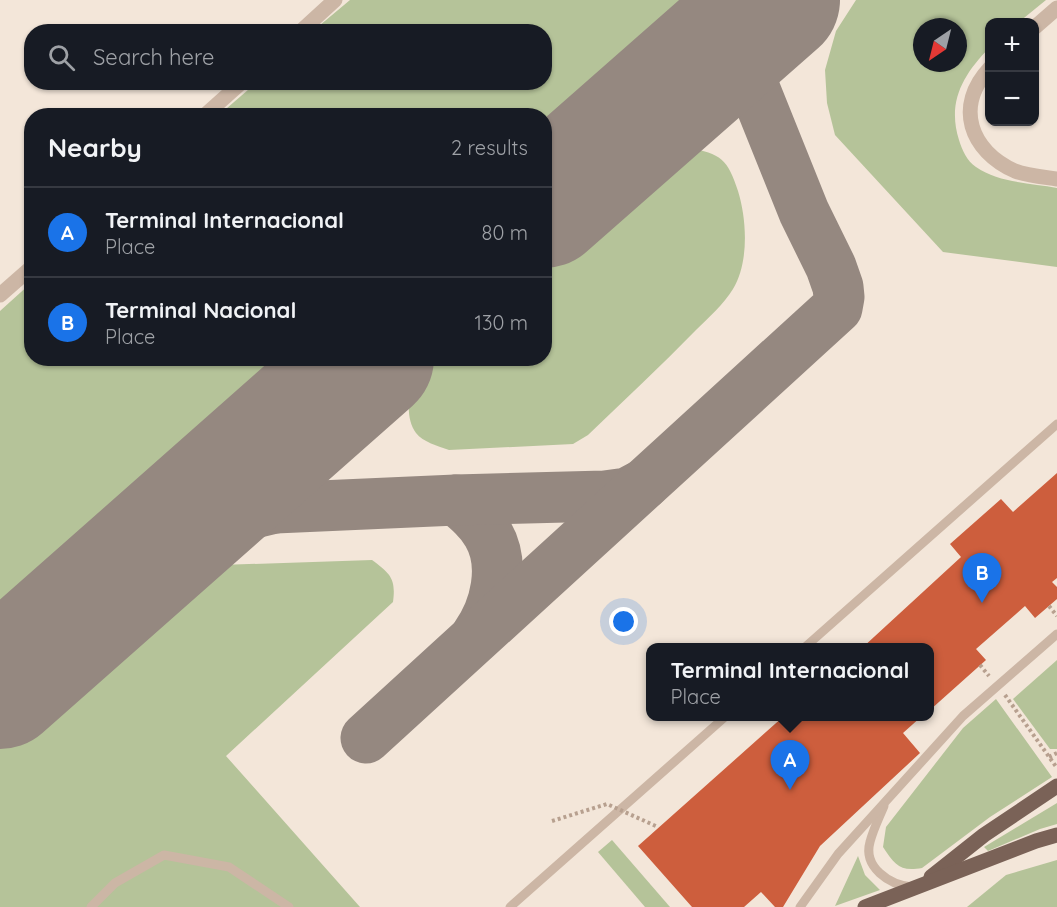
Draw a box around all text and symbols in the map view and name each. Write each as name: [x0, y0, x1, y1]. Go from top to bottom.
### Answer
north arrow: [913, 18, 967, 72]
map controls: [985, 18, 1039, 126]
button: +: [985, 18, 1039, 72]
search box: [24, 24, 552, 90]
icon: search: [45, 41, 78, 74]
text: Search here: [93, 43, 214, 71]
button: −: [985, 72, 1039, 126]
text: Nearby: [48, 131, 142, 164]
text: 2 results: [451, 135, 528, 160]
text: Terminal Internacional: [105, 206, 344, 234]
text: A: [61, 220, 74, 245]
text: 80 m: [482, 220, 528, 245]
text: Place: [105, 234, 155, 259]
text: Terminal Nacional: [105, 296, 296, 324]
text: B: [61, 310, 74, 335]
text: 130 m: [475, 310, 528, 335]
text: Place: [105, 324, 155, 349]
pin: B: [962, 554, 1002, 603]
your location: [609, 607, 638, 636]
popup: [646, 643, 934, 721]
text: Terminal Internacional: [671, 656, 909, 684]
text: Place: [671, 684, 721, 709]
pin: A: [770, 740, 810, 790]

